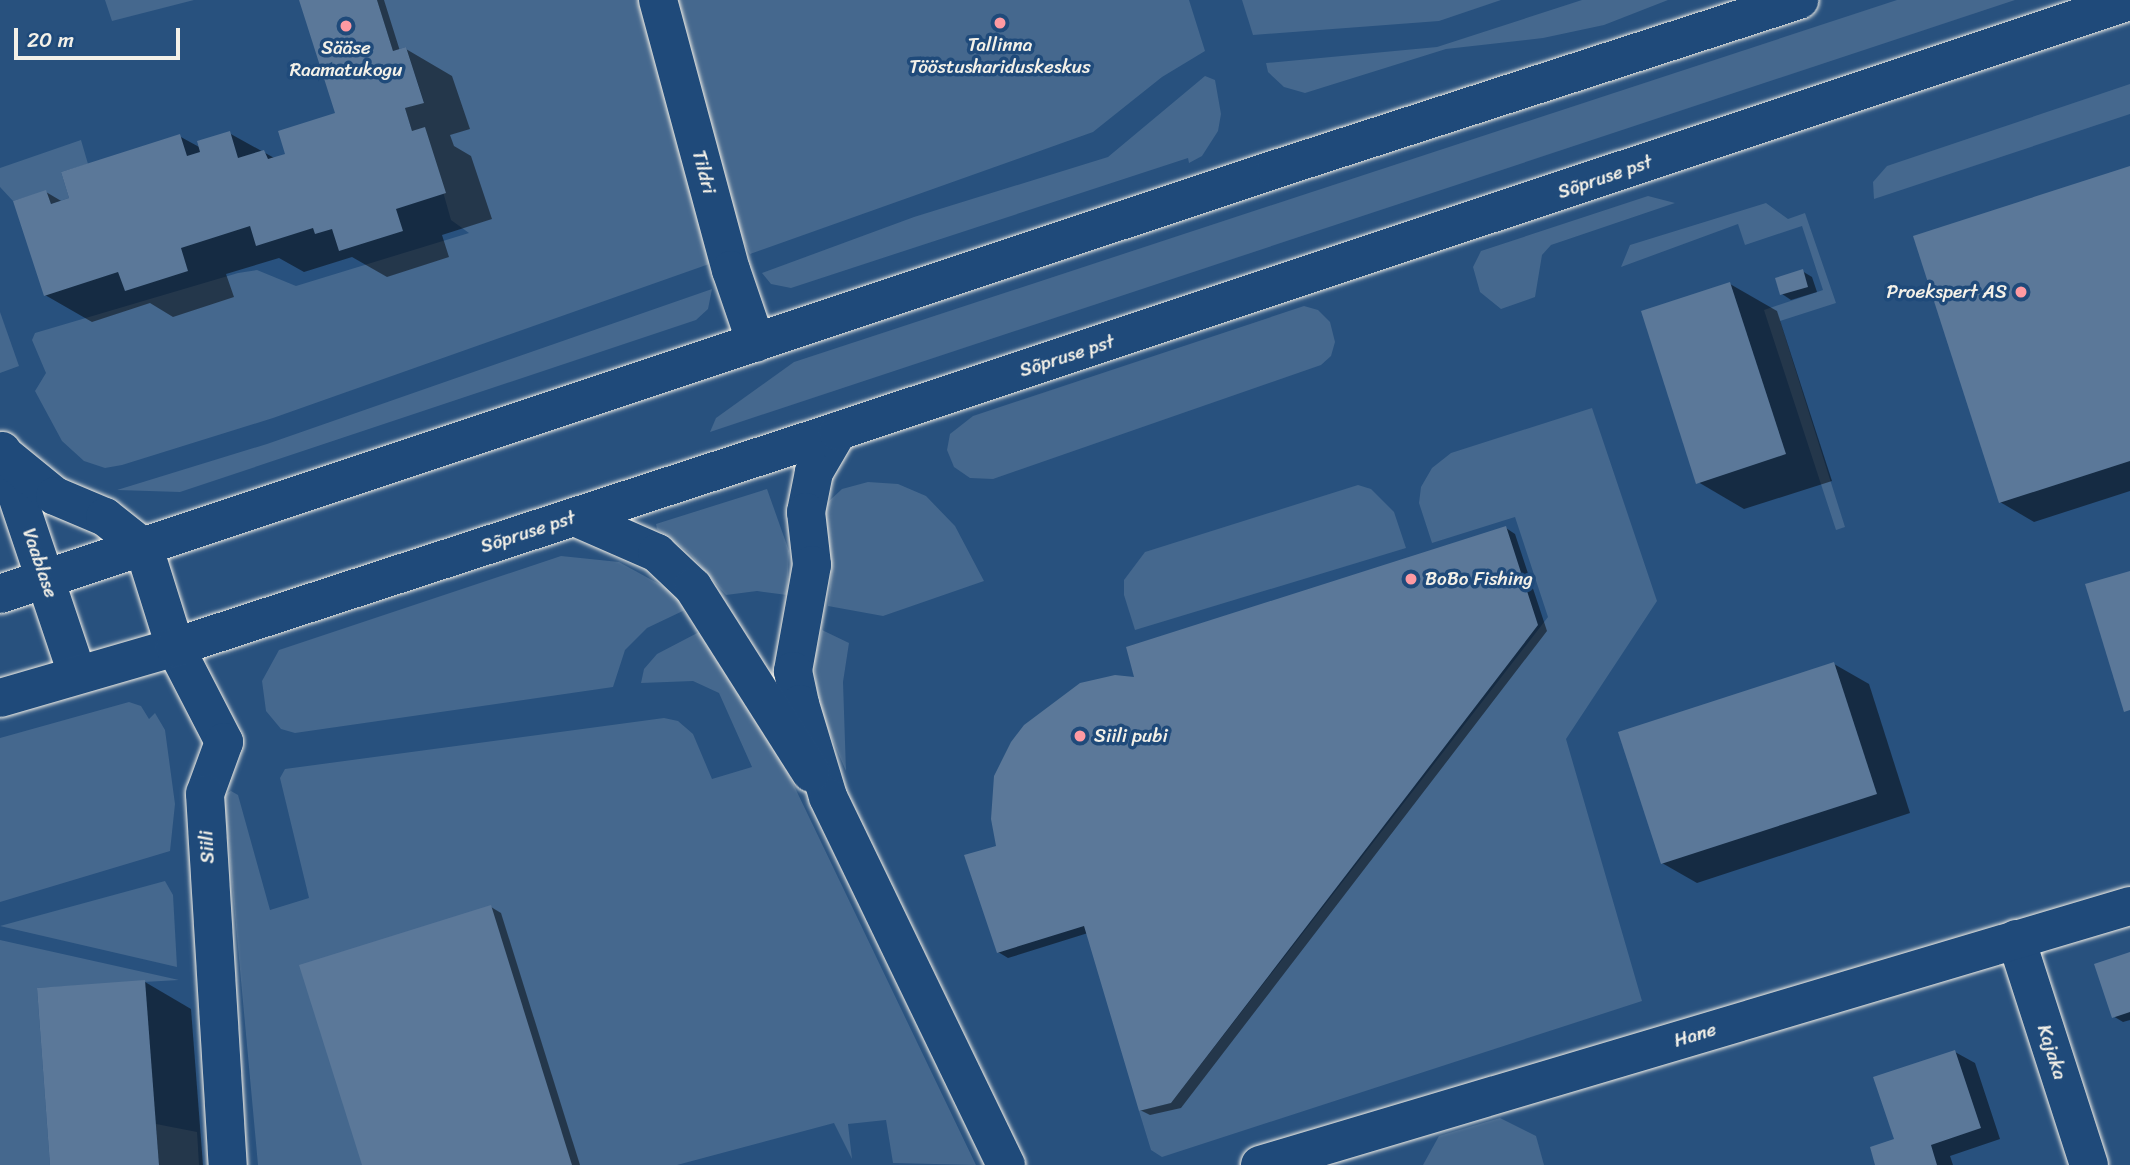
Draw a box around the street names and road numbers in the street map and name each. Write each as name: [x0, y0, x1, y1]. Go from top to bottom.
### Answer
street label: Tildri: [687, 148, 721, 196]
street label: Sõpruse pst: [1555, 150, 1655, 204]
street label: Sõpruse pst: [1017, 330, 1117, 382]
street label: Sõpruse pst: [478, 506, 578, 558]
street label: Vaablase: [18, 525, 62, 601]
street label: Siili: [195, 830, 219, 864]
street label: Hane: [1671, 1018, 1719, 1052]
street label: Kajaka: [2032, 1022, 2072, 1082]

